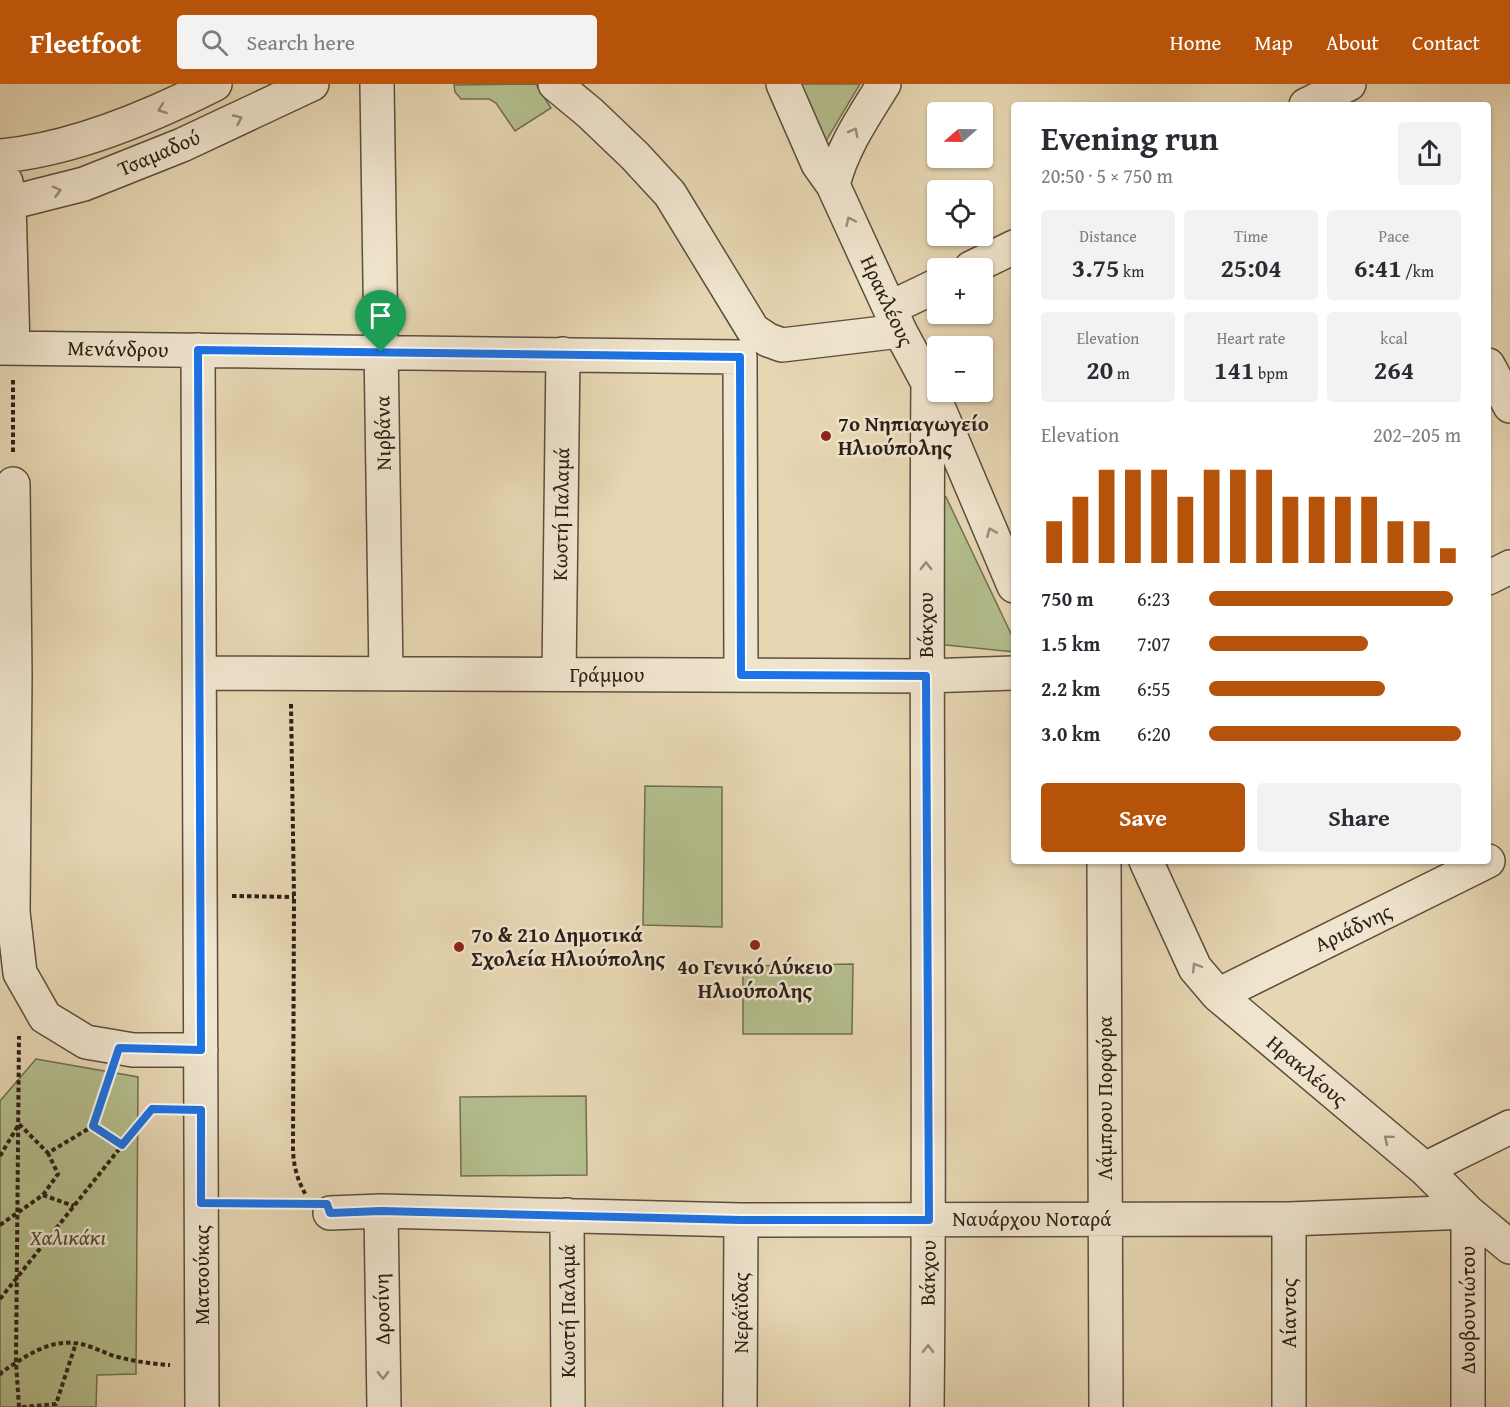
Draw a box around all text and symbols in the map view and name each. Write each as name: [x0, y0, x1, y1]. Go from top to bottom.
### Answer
search box: [177, 15, 597, 69]
text: Fleetfoot: [30, 22, 141, 63]
icon: search: [198, 26, 231, 59]
text: Search here: [246, 26, 355, 58]
text: Home: [1170, 27, 1221, 58]
text: Map: [1254, 27, 1293, 58]
text: About: [1326, 27, 1379, 58]
text: Contact: [1412, 27, 1480, 58]
one-way arrow: [157, 102, 168, 115]
north arrow: [927, 102, 993, 168]
map controls: [927, 102, 993, 402]
one-way arrow: [231, 114, 242, 126]
text: Evening run: [1041, 114, 1218, 162]
street label: Τσαμαδού: [113, 121, 205, 184]
button: share: [1398, 122, 1461, 185]
one-way arrow: [847, 128, 859, 139]
text: 20:50 · 5 × 750 m: [1041, 161, 1173, 190]
button: locate: [927, 180, 993, 246]
one-way arrow: [52, 185, 62, 198]
one-way arrow: [845, 217, 857, 228]
text: Distance: [1079, 224, 1137, 248]
text: Time: [1234, 224, 1268, 248]
text: Pace: [1379, 224, 1409, 248]
text: 3.75: [1072, 248, 1120, 287]
text: 25:04: [1220, 248, 1282, 287]
text: 6:41: [1354, 248, 1402, 287]
street label: Ηρακλέους: [853, 250, 922, 352]
button: +: [927, 258, 993, 324]
text: km: [1120, 259, 1144, 283]
text: /km: [1402, 259, 1434, 283]
pin: [355, 290, 406, 352]
icon: arrive: [364, 299, 397, 332]
text: Elevation: [1077, 326, 1139, 350]
text: Heart rate: [1217, 326, 1285, 350]
text: kcal: [1380, 326, 1408, 350]
street label: Μενάνδρου: [67, 332, 169, 365]
button: −: [927, 336, 993, 402]
text: 20: [1086, 350, 1113, 389]
text: 141: [1214, 350, 1254, 389]
text: 264: [1374, 350, 1414, 389]
text: m: [1113, 361, 1130, 385]
text: bpm: [1254, 361, 1288, 385]
street label: Νιρβάνα: [366, 395, 399, 471]
place label: 7ο Νηπιαγωγείο Ηλιούπολης: [838, 408, 989, 463]
text: Elevation: [1041, 420, 1119, 449]
text: 202–205 m: [1373, 420, 1461, 449]
marker: 7ο Νηπιαγωγείο Ηλιούπολης: [819, 429, 833, 443]
street label: Κωστή Παλαμά: [544, 447, 577, 581]
one-way arrow: [986, 528, 998, 539]
one-way arrow: [920, 561, 932, 570]
text: 750 m: [1041, 584, 1094, 613]
text: 6:23: [1137, 584, 1171, 613]
street label: Βάκχου: [910, 592, 941, 658]
text: 1.5 km: [1041, 629, 1100, 658]
text: 7:07: [1137, 629, 1171, 658]
street label: Γράμμου: [569, 659, 645, 690]
text: 2.2 km: [1041, 674, 1100, 703]
text: 6:55: [1137, 674, 1171, 703]
text: 3.0 km: [1041, 719, 1100, 748]
text: 6:20: [1137, 719, 1171, 748]
button: Save: [1041, 783, 1245, 852]
button: Share: [1257, 783, 1461, 852]
street label: Αριάδνης: [1309, 895, 1397, 960]
place label: 7ο & 21ο Δημοτικά Σχολεία Ηλιούπολης: [471, 919, 666, 974]
marker: 4ο Γενικό Λύκειο Ηλιούπολης: [748, 938, 762, 952]
marker: 7ο & 21ο Δημοτικά Σχολεία Ηλιούπολης: [452, 940, 466, 954]
place label: 4ο Γενικό Λύκειο Ηλιούπολης: [677, 951, 833, 1006]
one-way arrow: [1192, 963, 1204, 973]
street label: Λάμπρου Πορφύρα: [1089, 1016, 1120, 1180]
street label: Ηρακλέους: [1260, 1027, 1355, 1114]
one-way arrow: [1384, 1135, 1395, 1146]
street label: Ναυάρχου Νοταρά: [952, 1203, 1112, 1234]
park label: Χαλικάκι: [29, 1222, 106, 1253]
street label: Ματσούκας: [186, 1225, 217, 1325]
street label: Βάκχου: [911, 1240, 944, 1306]
street label: Κωστή Παλαμά: [552, 1244, 583, 1378]
street label: Δυοβουνιώτου: [1452, 1246, 1483, 1374]
street label: Νεράϊδας: [725, 1272, 756, 1354]
street label: Δροσίνη: [365, 1273, 398, 1345]
street label: Αίαντος: [1273, 1278, 1304, 1348]
one-way arrow: [921, 1344, 934, 1353]
one-way arrow: [377, 1370, 389, 1379]

